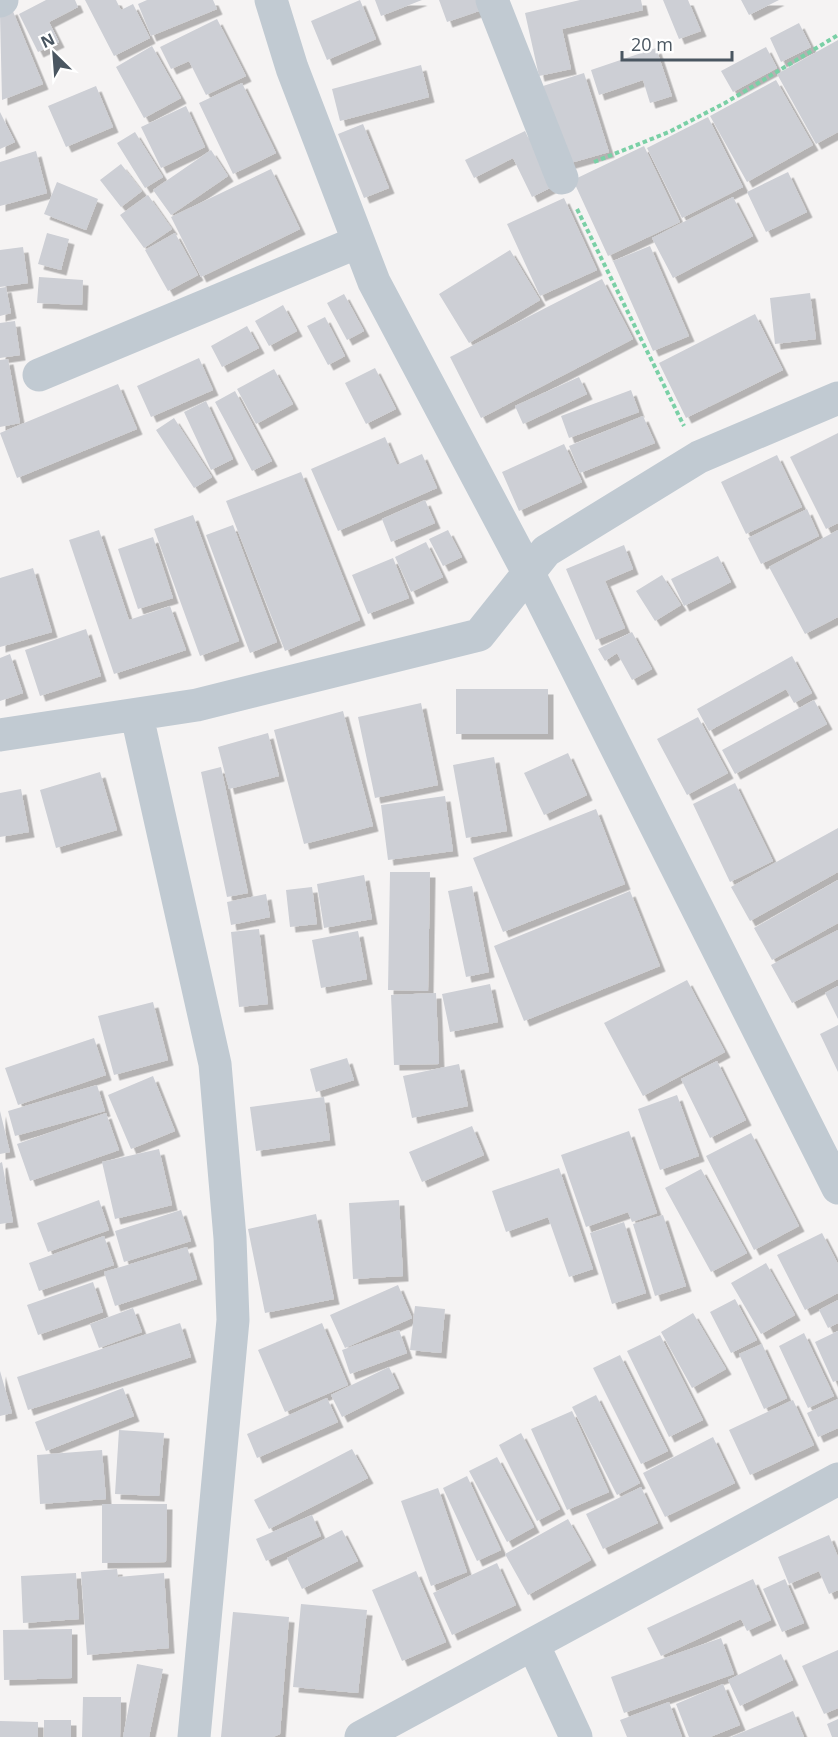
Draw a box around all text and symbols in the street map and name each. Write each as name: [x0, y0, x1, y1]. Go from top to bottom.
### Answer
north arrow: [24, 24, 84, 84]
scale bar: [622, 24, 732, 62]
text: N: [37, 28, 58, 53]
text: 20 m: [631, 32, 673, 56]

